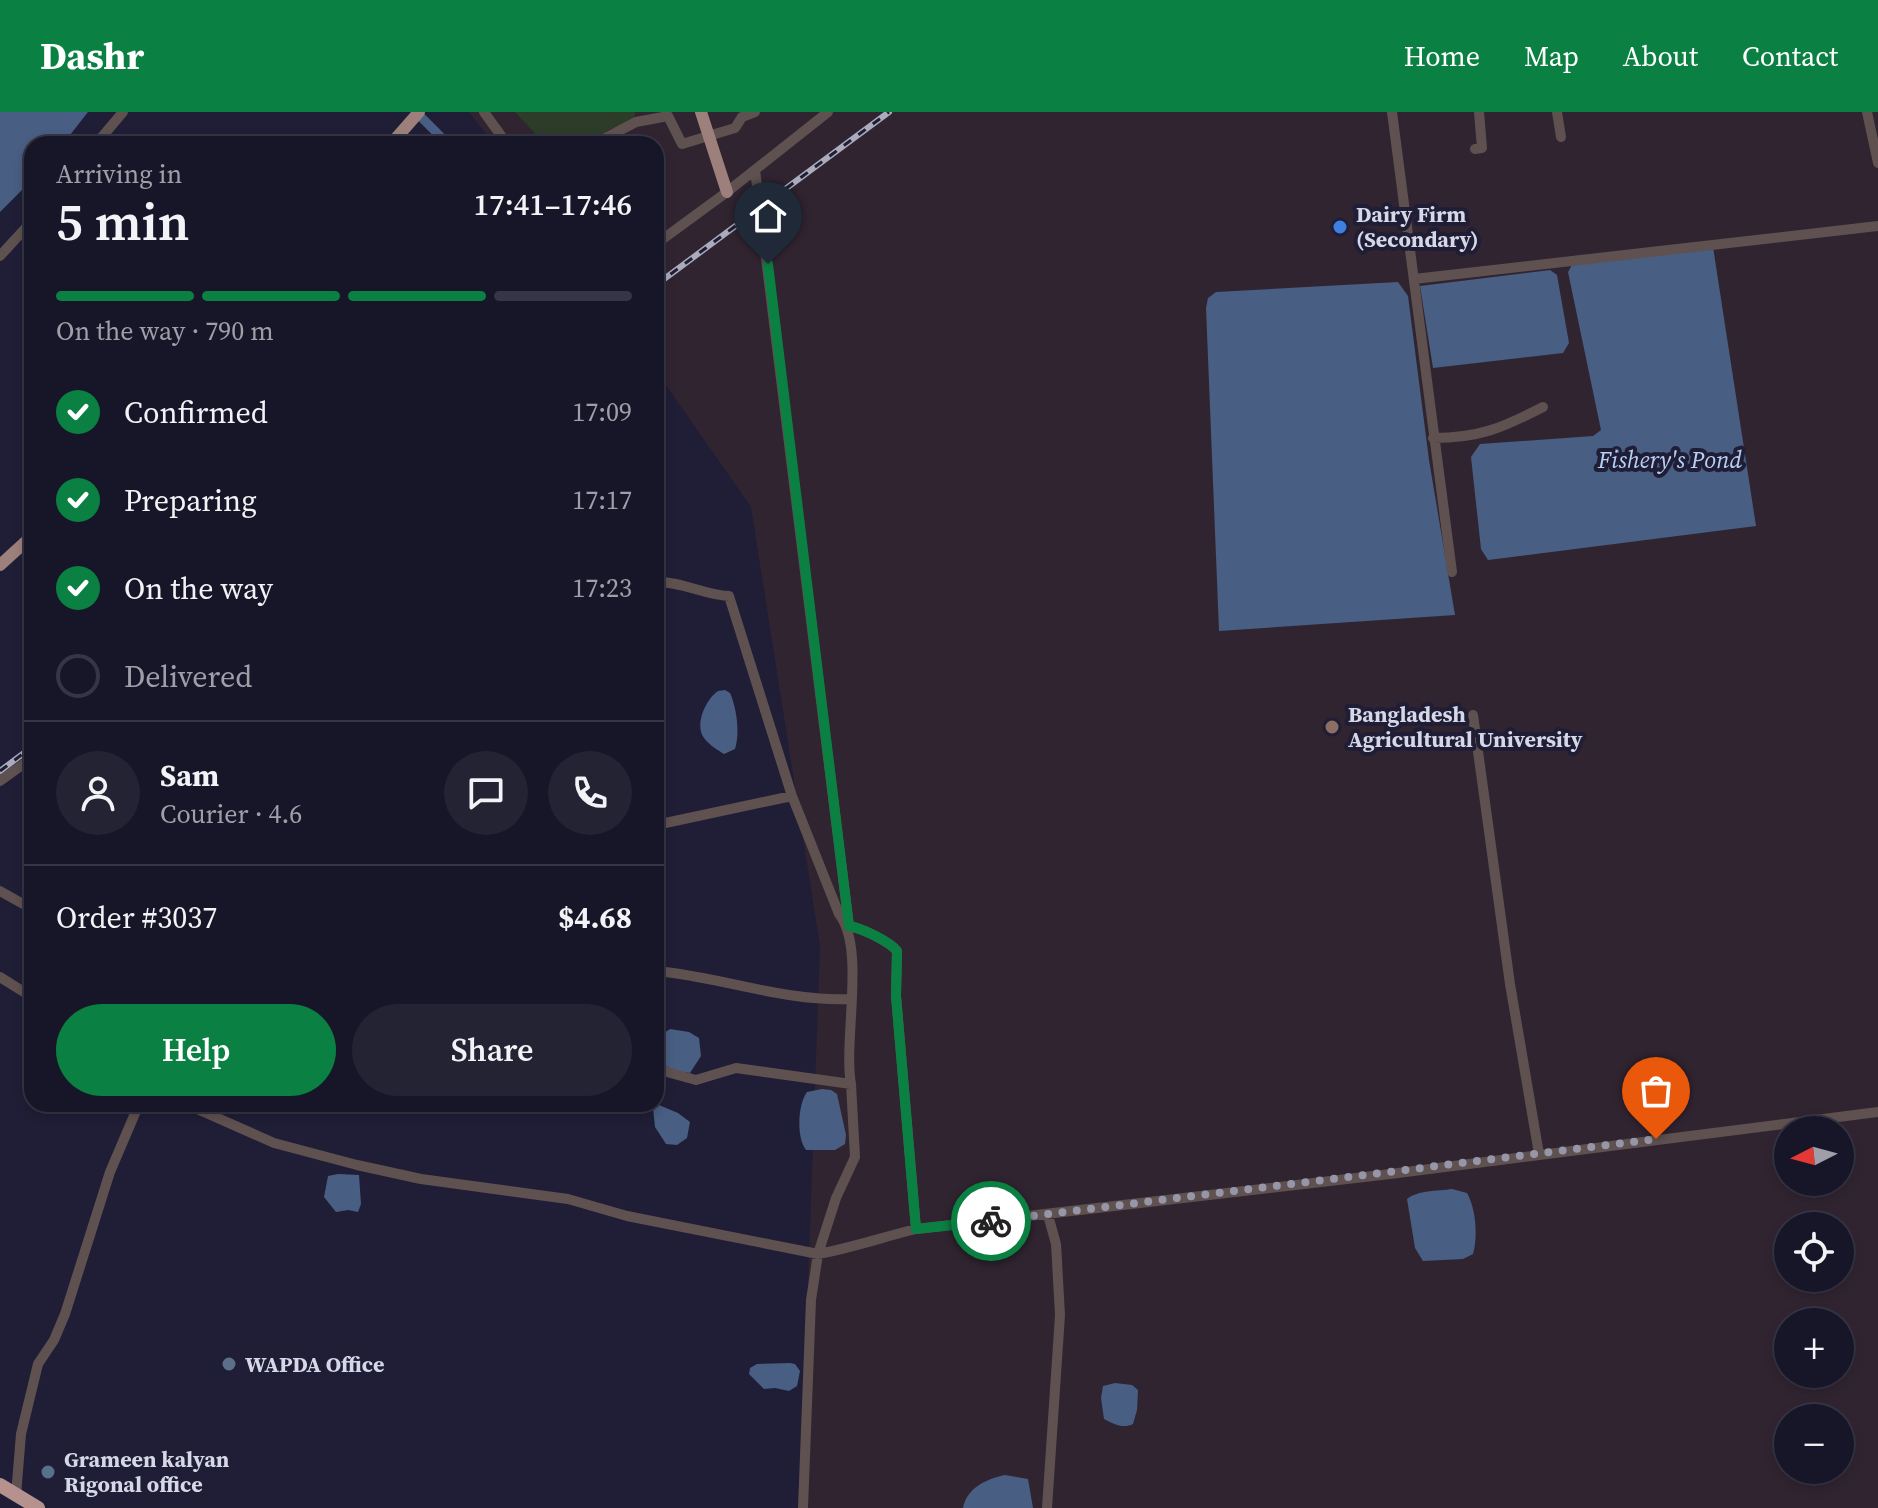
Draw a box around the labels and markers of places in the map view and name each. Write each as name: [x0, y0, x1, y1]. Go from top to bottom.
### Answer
pin: [734, 182, 802, 264]
place label: Dairy Firm (Secondary): [1356, 199, 1479, 254]
marker: Dairy Firm (Secondary): [1331, 218, 1349, 236]
place label: Bangladesh Agricultural University: [1348, 699, 1583, 754]
marker: Bangladesh Agricultural University: [1323, 718, 1341, 736]
pin: [1622, 1057, 1690, 1139]
place label: WAPDA Office: [245, 1349, 384, 1379]
marker: WAPDA Office: [220, 1355, 238, 1373]
place label: Grameen kalyan Rigonal office: [64, 1444, 230, 1499]
marker: Grameen kalyan Rigonal office: [39, 1463, 57, 1481]

